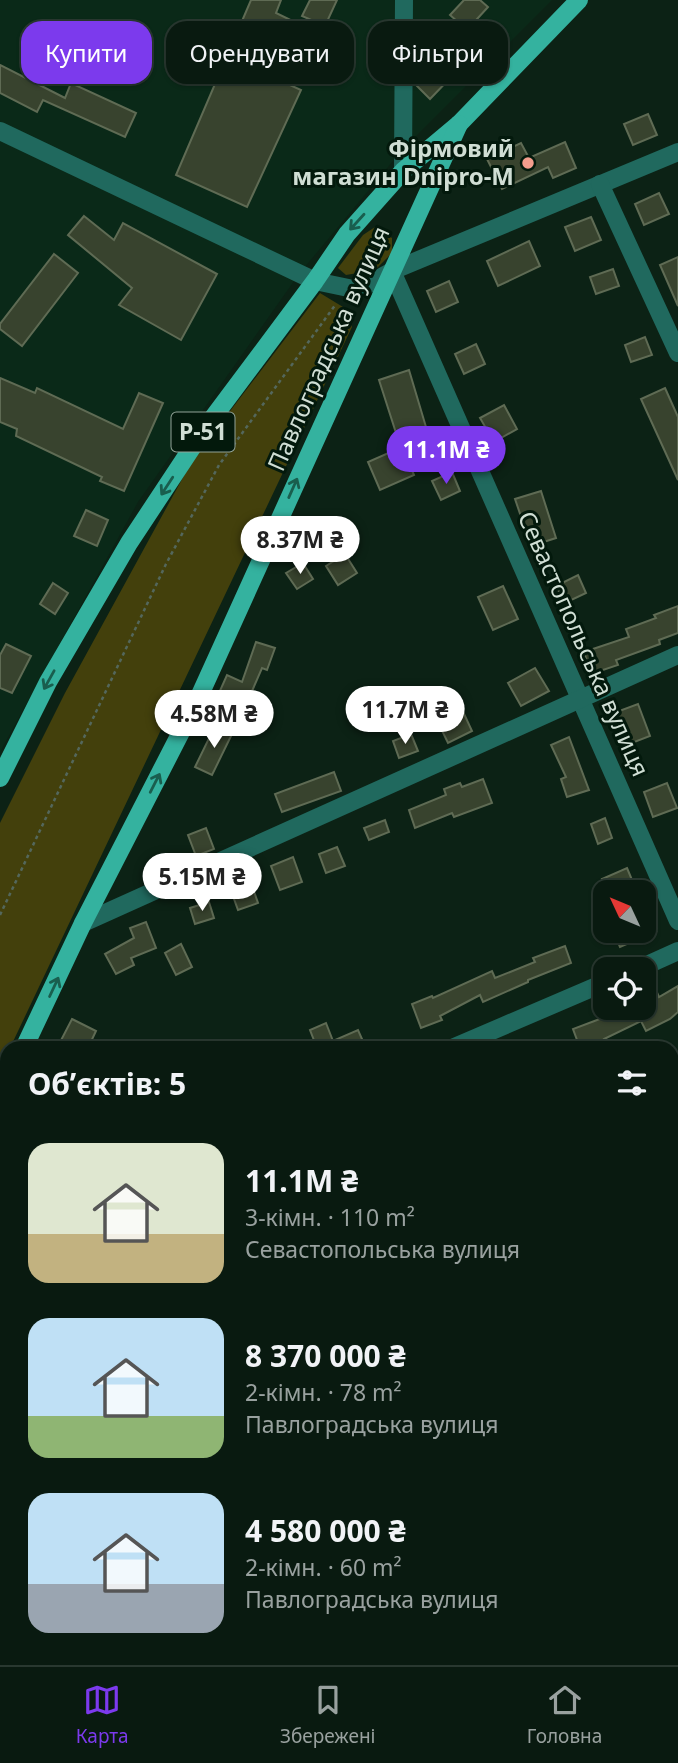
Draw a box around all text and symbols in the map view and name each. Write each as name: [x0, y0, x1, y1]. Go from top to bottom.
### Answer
chip: Купити: [21, 21, 152, 84]
chip: Орендувати: [166, 21, 354, 84]
chip: Фільтри: [368, 21, 508, 84]
place label: Фірмовий магазин Dnipro-M: [292, 131, 514, 192]
marker: Фірмовий магазин Dnipro-M: [520, 155, 536, 171]
one-way arrow: [349, 213, 366, 230]
street label: Павлоградська вулиця: [259, 221, 396, 476]
road number: Р-51: [172, 412, 234, 452]
pin: 11.1M ₴: [381, 426, 511, 486]
text: 11.1M ₴: [403, 433, 489, 465]
one-way arrow: [160, 476, 174, 495]
one-way arrow: [287, 478, 300, 499]
street label: Севастопольська вулиця: [511, 506, 658, 781]
pin: 8.37M ₴: [235, 516, 365, 576]
text: 8.37M ₴: [257, 523, 343, 555]
one-way arrow: [42, 670, 56, 690]
pin: 11.7M ₴: [340, 686, 470, 746]
pin: 4.58M ₴: [149, 690, 279, 750]
text: 11.7M ₴: [362, 693, 448, 725]
text: 4.58M ₴: [171, 697, 257, 729]
one-way arrow: [148, 773, 162, 794]
pin: 5.15M ₴: [137, 853, 267, 913]
text: 5.15M ₴: [159, 860, 245, 892]
north arrow: [593, 880, 656, 943]
map controls: [593, 880, 656, 1020]
button: locate: [593, 957, 656, 1020]
one-way arrow: [48, 976, 61, 997]
text: Об’єктів: 5: [28, 1063, 186, 1104]
icon: filters: [613, 1064, 651, 1102]
text: 11.1M ₴: [245, 1160, 358, 1201]
icon: home: [84, 1171, 168, 1255]
text: 3-кімн. · 110 m²: [245, 1201, 415, 1233]
text: Севастопольська вулиця: [245, 1233, 520, 1265]
text: 8 370 000 ₴: [245, 1335, 406, 1376]
icon: home: [84, 1346, 168, 1430]
text: 2-кімн. · 78 m²: [245, 1376, 402, 1408]
text: Павлоградська вулиця: [245, 1408, 498, 1440]
text: 4 580 000 ₴: [245, 1510, 406, 1551]
icon: home: [84, 1521, 168, 1605]
text: 2-кімн. · 60 m²: [245, 1551, 402, 1583]
text: Павлоградська вулиця: [245, 1583, 498, 1615]
tab: Карта: [76, 1681, 129, 1749]
tab: Збережені: [280, 1681, 375, 1749]
tab: Головна: [527, 1681, 602, 1749]

